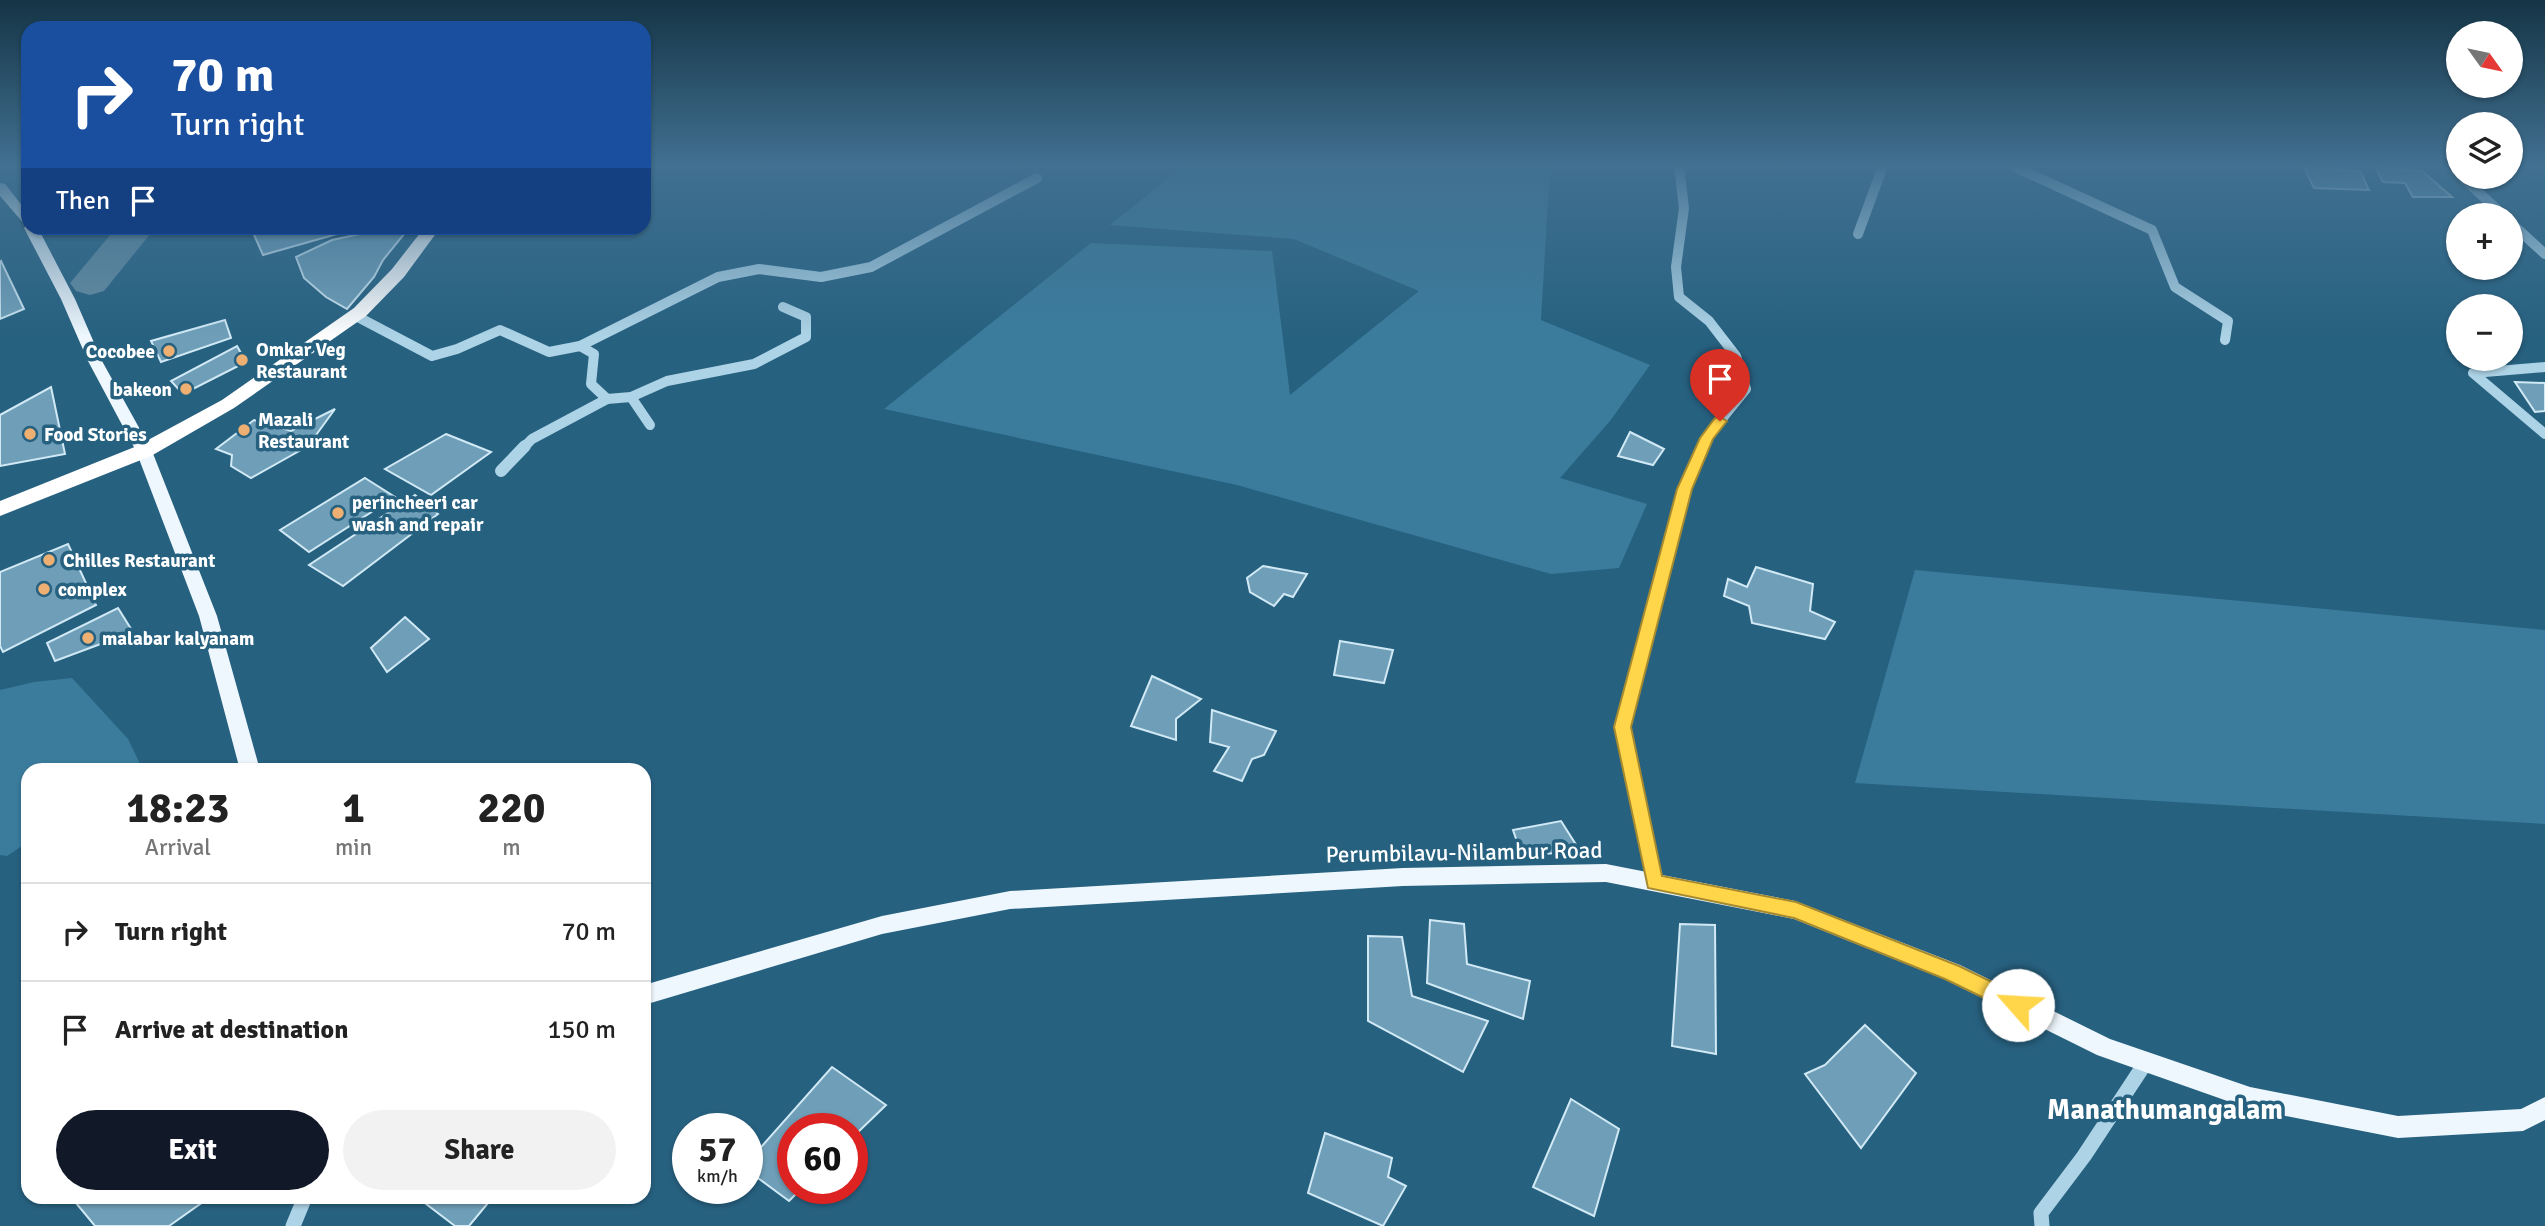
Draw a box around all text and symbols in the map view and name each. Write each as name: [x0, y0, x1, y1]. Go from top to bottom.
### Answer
north arrow: [2446, 21, 2524, 98]
map controls: [2446, 21, 2523, 371]
text: 70 m: [171, 45, 274, 105]
icon: right: [56, 49, 147, 140]
text: Turn right: [171, 105, 304, 144]
button: layers: [2446, 112, 2523, 189]
icon: arrive: [124, 182, 162, 220]
text: Then: [56, 185, 110, 217]
button: +: [2446, 203, 2523, 280]
button: −: [2446, 294, 2523, 371]
place label: Omkar Veg Restaurant: [256, 338, 347, 384]
place label: Cocobee: [86, 340, 155, 364]
marker: Cocobee: [161, 343, 177, 359]
pin: [1690, 349, 1750, 421]
marker: Omkar Veg Restaurant: [234, 352, 250, 368]
icon: arrive: [1701, 360, 1739, 398]
place label: bakeon: [113, 378, 172, 402]
marker: bakeon: [178, 381, 194, 397]
place label: Mazali Restaurant: [258, 408, 349, 454]
marker: Mazali Restaurant: [236, 422, 252, 438]
place label: Food Stories: [44, 423, 147, 447]
marker: Food Stories: [22, 426, 38, 442]
place label: perincheeri car wash and repair: [352, 491, 484, 537]
marker: perincheeri car wash and repair: [330, 505, 346, 521]
place label: Chilles Restaurant: [63, 549, 215, 573]
marker: Chilles Restaurant: [41, 552, 57, 568]
place label: complex: [58, 578, 128, 602]
marker: complex: [36, 581, 52, 597]
place label: malabar kalyanam: [102, 627, 254, 651]
marker: malabar kalyanam: [80, 630, 96, 646]
text: 18:23: [126, 783, 230, 834]
text: 1: [342, 783, 365, 834]
text: 220: [477, 783, 546, 834]
text: Arrival: [145, 833, 211, 862]
text: min: [335, 833, 372, 862]
text: m: [502, 833, 521, 862]
street label: Perumbilavu-Nilambur Road: [1325, 836, 1603, 869]
icon: right: [56, 913, 94, 951]
text: Turn right: [115, 916, 227, 948]
text: 70 m: [561, 916, 616, 948]
position arrow: [1981, 968, 2055, 1042]
icon: arrive: [56, 1011, 94, 1049]
text: Arrive at destination: [115, 1014, 348, 1046]
text: 150 m: [547, 1014, 616, 1046]
district label: Manathumangalam: [2047, 1093, 2283, 1127]
button: Exit: [56, 1110, 329, 1190]
button: Share: [343, 1110, 616, 1190]
speed limit sign: 60: [777, 1113, 868, 1204]
text: 57: [699, 1128, 736, 1171]
text: km/h: [697, 1165, 738, 1187]

